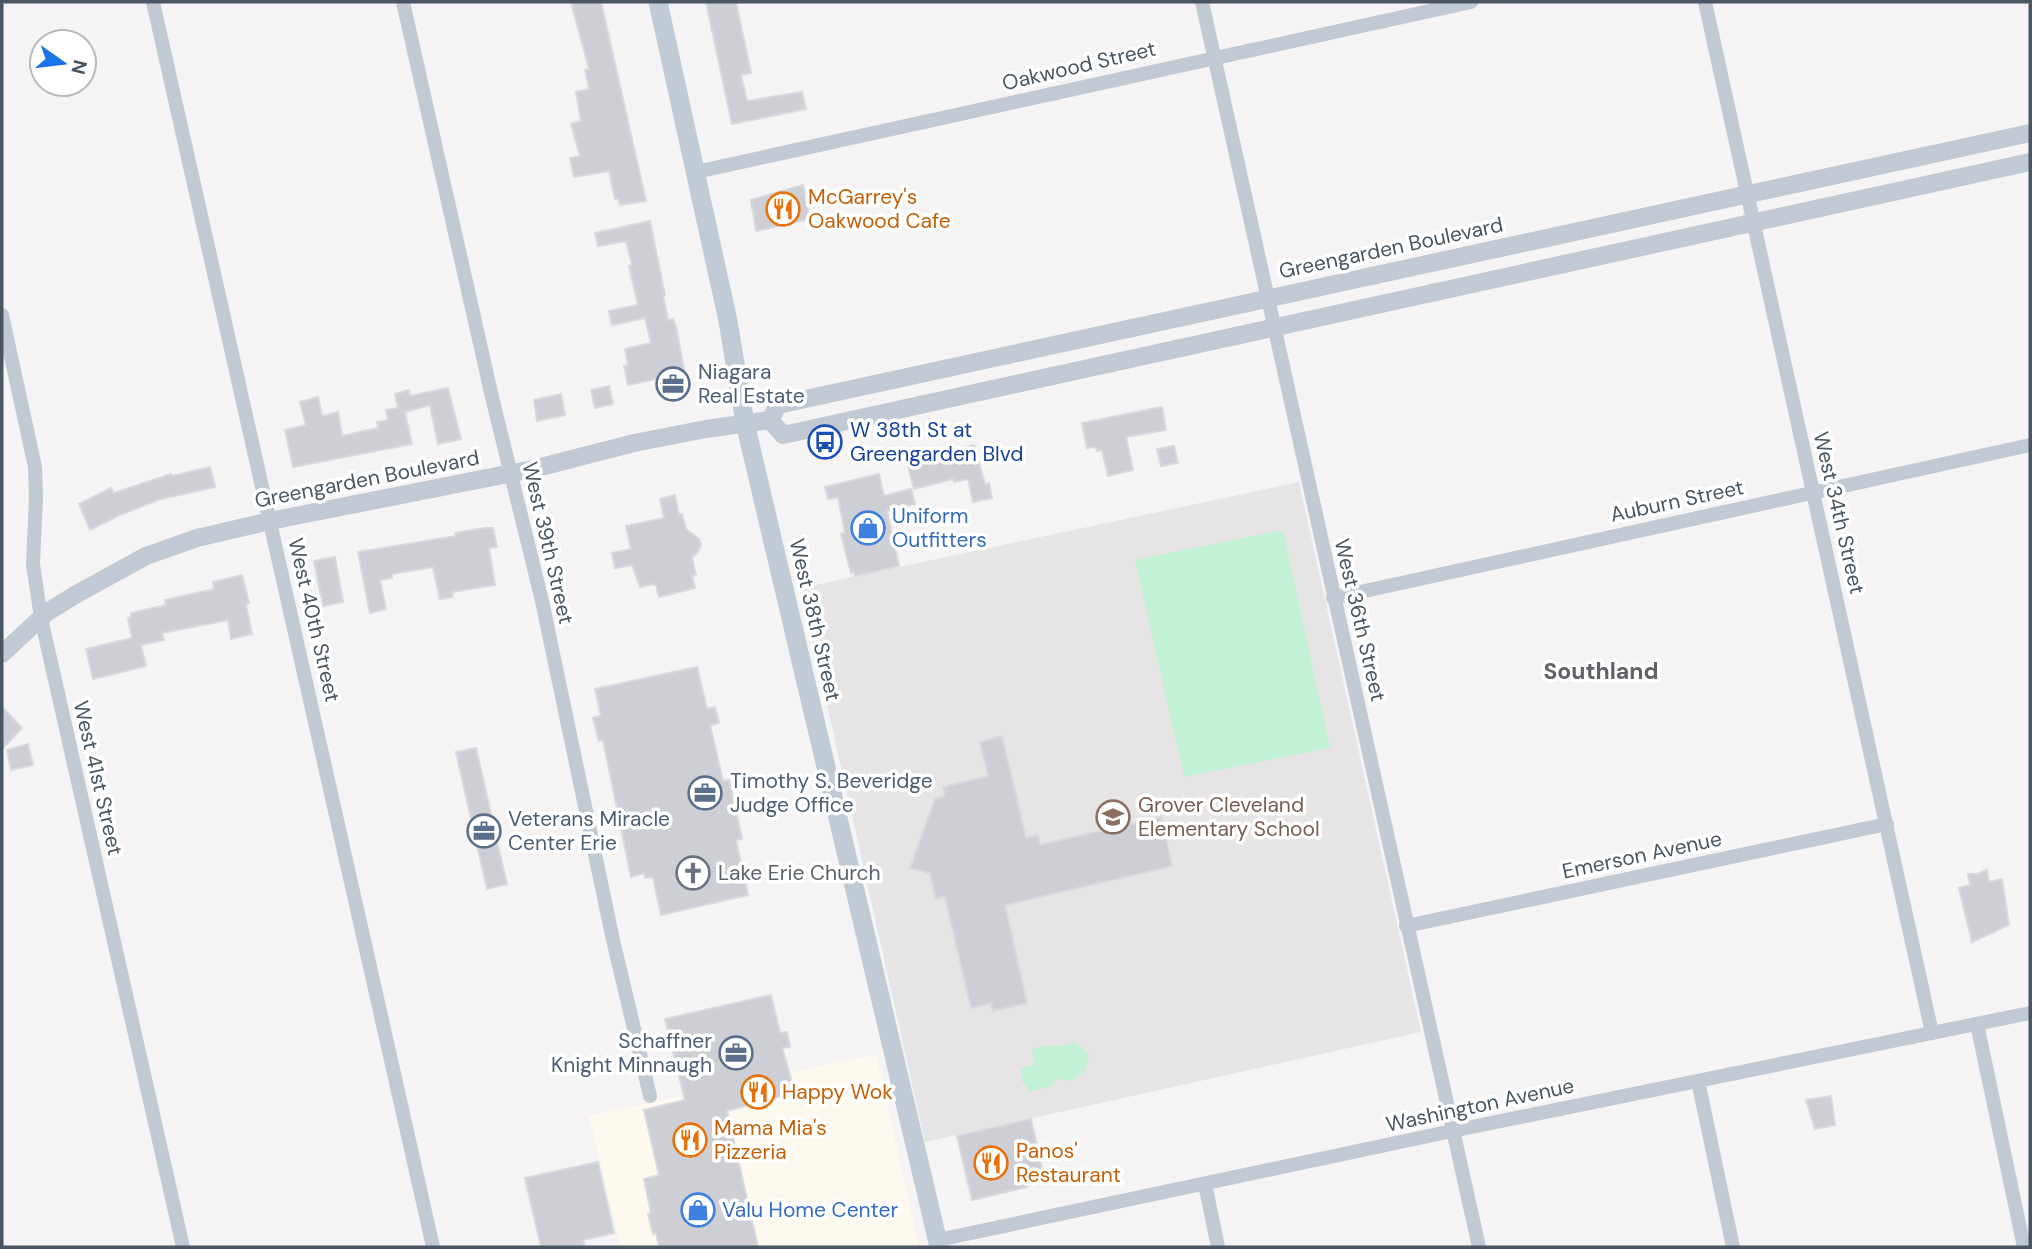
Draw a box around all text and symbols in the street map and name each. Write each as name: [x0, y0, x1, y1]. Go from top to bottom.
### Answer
north arrow: [28, 28, 98, 98]
street label: Oakwood Street: [999, 35, 1159, 97]
text: N: [65, 57, 93, 77]
place label: McGarrey's Oakwood Cafe: [808, 183, 951, 235]
restaurant icon: McGarrey's Oakwood Cafe: [764, 190, 802, 228]
street label: Greengarden Boulevard: [1276, 211, 1506, 285]
place label: Niagara Real Estate: [698, 358, 805, 410]
office icon: Niagara Real Estate: [654, 365, 692, 403]
place label: W 38th St at Greengarden Blvd: [850, 416, 1024, 468]
bus stop icon: W 38th St at Greengarden Blvd: [806, 423, 844, 461]
street label: West 34th Street: [1807, 429, 1871, 597]
street label: Greengarden Boulevard: [252, 443, 482, 515]
street label: West 39th Street: [516, 459, 580, 627]
street label: Auburn Street: [1608, 473, 1746, 529]
place label: Uniform Outfitters: [892, 502, 987, 554]
shop icon: Uniform Outfitters: [849, 509, 887, 547]
street label: West 40th Street: [282, 535, 346, 705]
street label: West 38th Street: [783, 536, 847, 704]
street label: West 36th Street: [1328, 536, 1392, 704]
district label: Southland: [1543, 656, 1659, 686]
street label: West 41st Street: [67, 698, 129, 858]
place label: Timothy S. Beveridge Judge Office: [730, 767, 933, 819]
office icon: Timothy S. Beveridge Judge Office: [686, 774, 724, 812]
place label: Grover Cleveland Elementary School: [1138, 791, 1320, 843]
school or university icon: Grover Cleveland Elementary School: [1094, 798, 1132, 836]
place label: Veterans Miracle Center Erie: [508, 805, 670, 857]
office icon: Veterans Miracle Center Erie: [465, 812, 503, 850]
street label: Emerson Avenue: [1560, 824, 1724, 886]
church icon: Lake Erie Church: [674, 854, 712, 892]
place label: Lake Erie Church: [718, 859, 881, 887]
place label: Schaffner Knight Minnaugh: [551, 1027, 712, 1079]
office icon: Schaffner Knight Minnaugh: [717, 1034, 755, 1072]
street label: Washington Avenue: [1383, 1071, 1577, 1139]
restaurant icon: Happy Wok: [739, 1073, 777, 1111]
place label: Happy Wok: [782, 1078, 893, 1106]
place label: Mama Mia's Pizzeria: [714, 1114, 827, 1166]
restaurant icon: Mama Mia's Pizzeria: [671, 1121, 709, 1159]
place label: Panos' Restaurant: [1016, 1137, 1121, 1189]
restaurant icon: Panos' Restaurant: [972, 1144, 1010, 1182]
shop icon: Valu Home Center: [679, 1191, 717, 1229]
place label: Valu Home Center: [722, 1196, 898, 1224]

